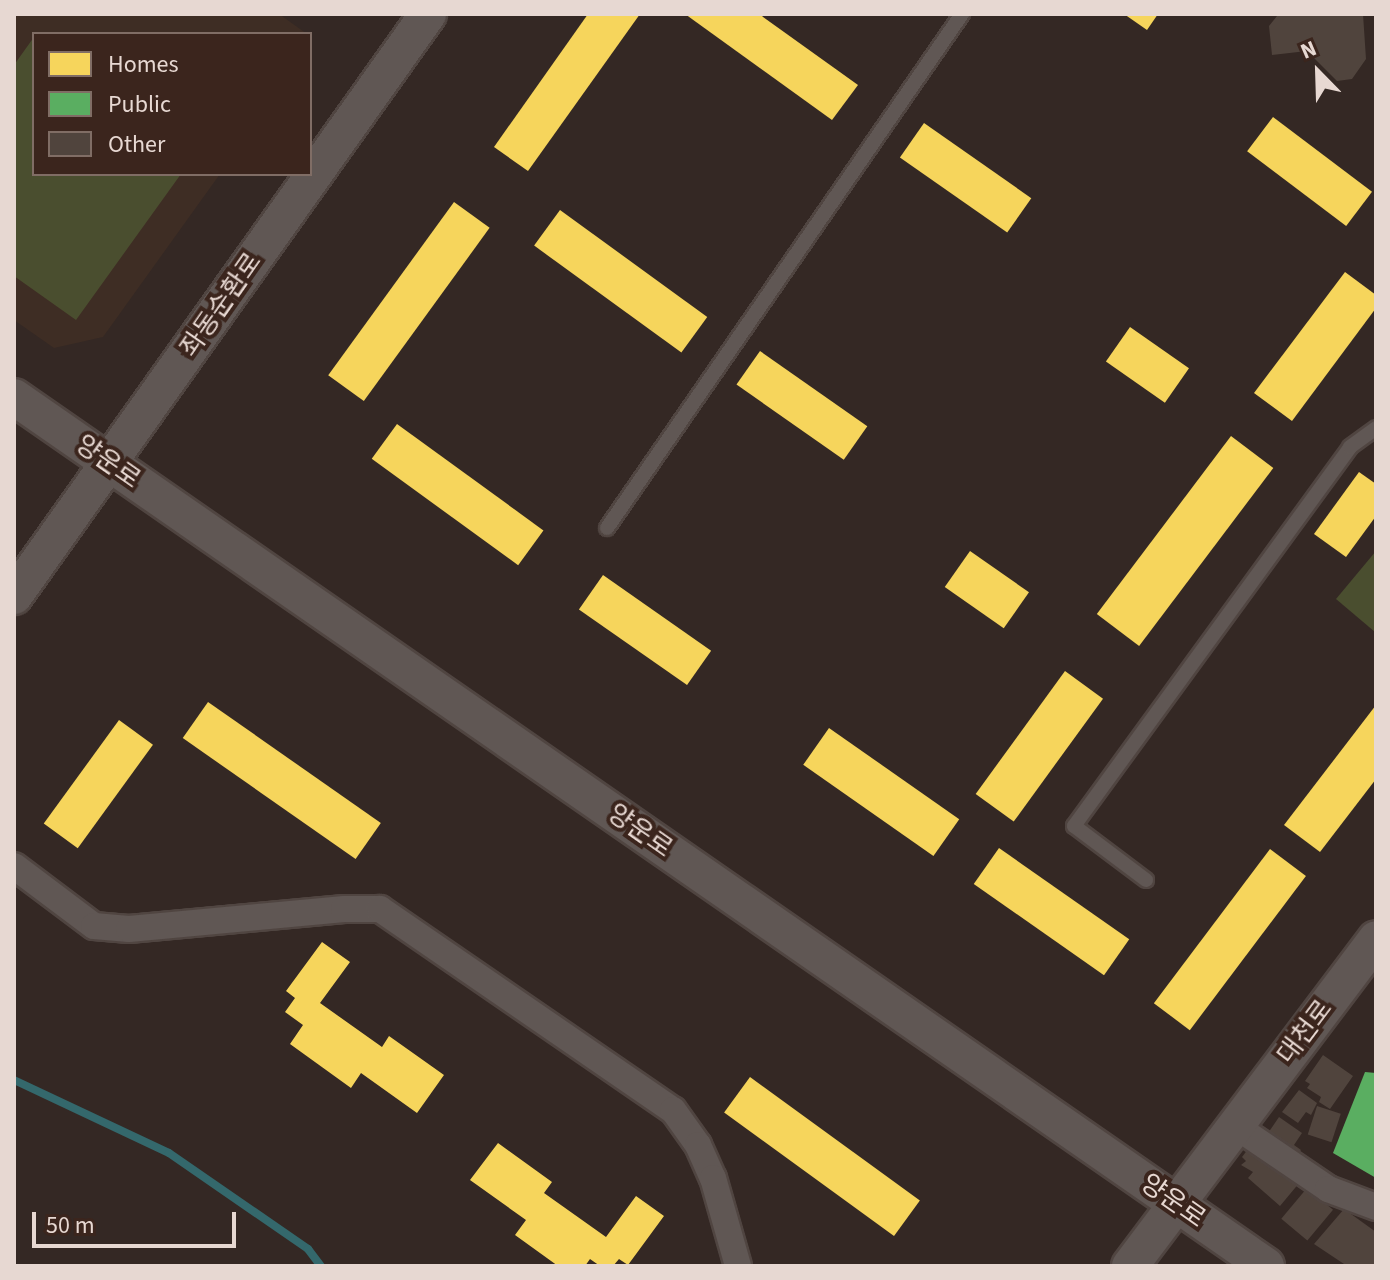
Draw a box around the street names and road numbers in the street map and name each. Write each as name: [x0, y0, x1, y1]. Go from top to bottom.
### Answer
street label: 좌동순환로: [174, 247, 268, 363]
street label: 양운로: [70, 429, 146, 495]
street label: 양운로: [602, 798, 678, 864]
street label: 대천로: [1271, 994, 1339, 1070]
street label: 양운로: [1135, 1168, 1211, 1234]

